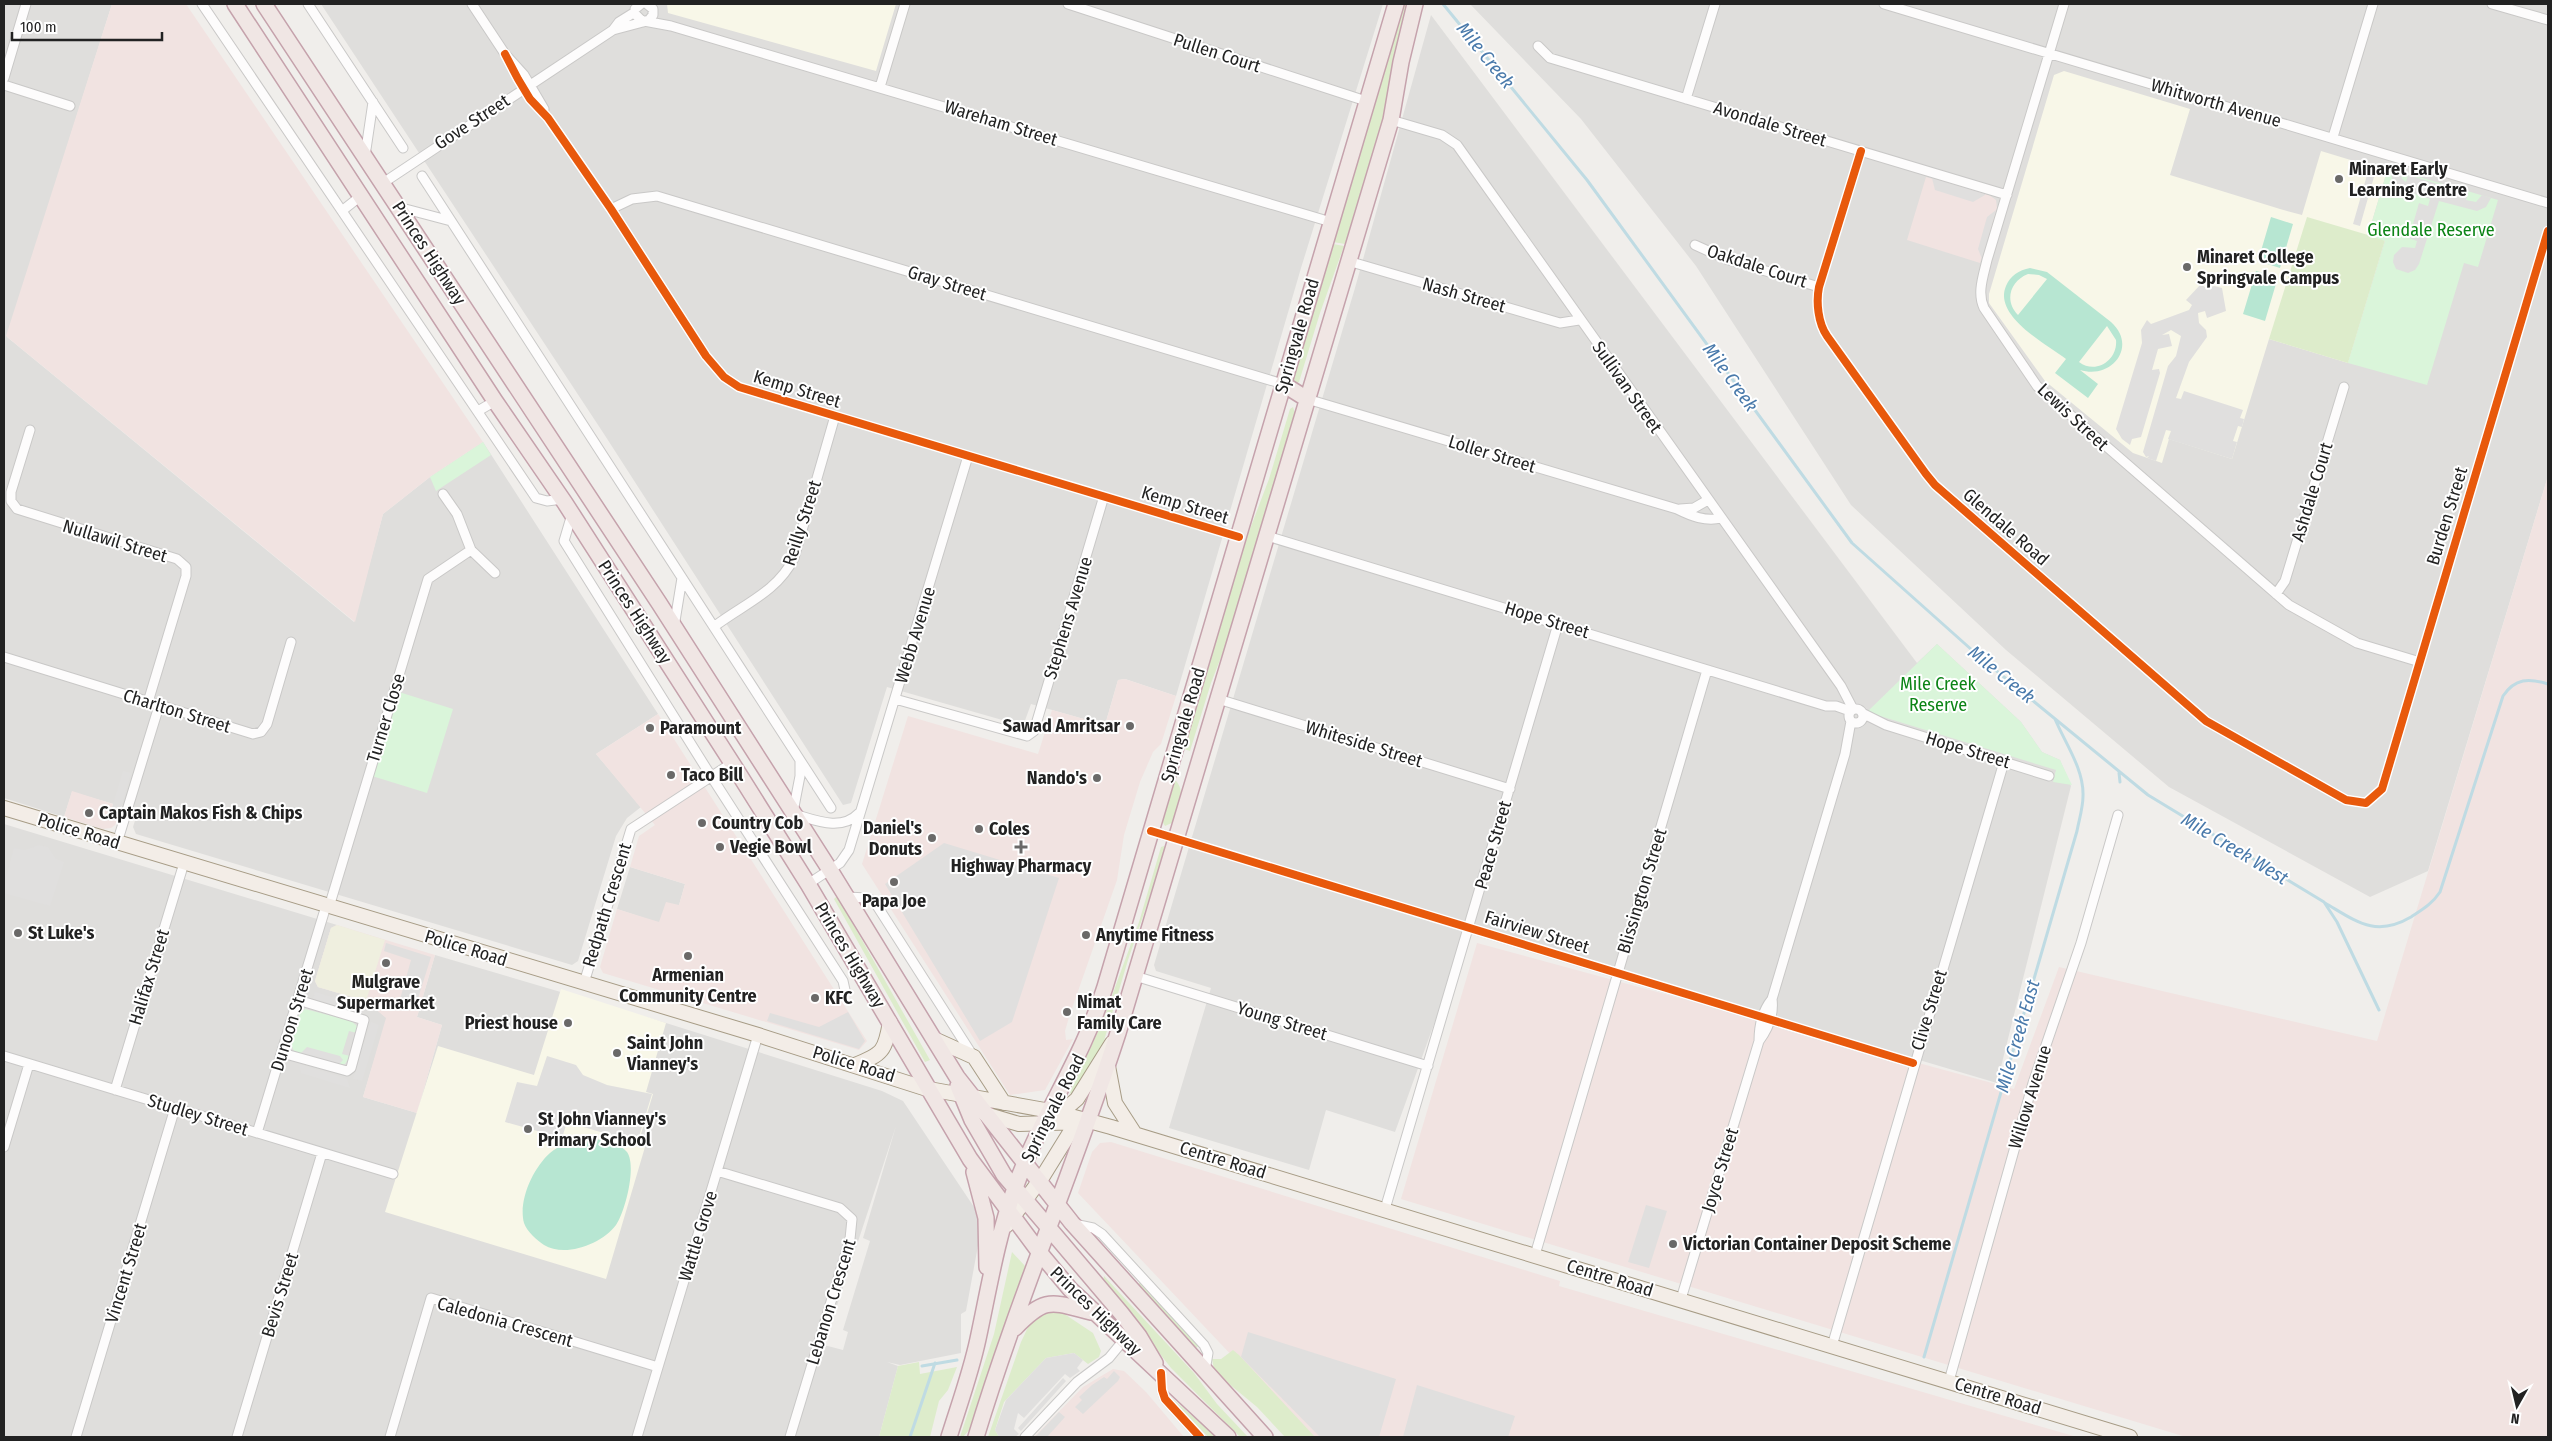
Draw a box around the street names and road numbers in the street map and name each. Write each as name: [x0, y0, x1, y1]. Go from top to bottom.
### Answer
street label: Pullen Court: [1171, 29, 1263, 77]
street label: Whitworth Avenue: [2148, 74, 2284, 132]
street label: Gove Street: [430, 90, 514, 154]
street label: Wareham Street: [942, 95, 1060, 151]
street label: Avondale Street: [1711, 96, 1829, 152]
street label: Princes Highway: [387, 197, 471, 309]
street label: Oakdale Court: [1704, 239, 1810, 293]
street label: Gray Street: [905, 261, 989, 305]
street label: Nash Street: [1420, 273, 1508, 317]
street label: Springvale Road: [1270, 276, 1324, 396]
street label: Sullivan Street: [1587, 337, 1667, 437]
street label: Kemp Street: [751, 365, 843, 413]
street label: Lewis Street: [2033, 379, 2113, 455]
street label: Loller Street: [1446, 430, 1538, 478]
street label: Ashdale Court: [2286, 440, 2338, 544]
street label: Burden Street: [2422, 464, 2472, 568]
street label: Reilly Street: [778, 477, 826, 569]
street label: Kemp Street: [1139, 481, 1231, 529]
street label: Glendale Road: [1959, 484, 2053, 570]
street label: Nullawil Street: [60, 515, 170, 567]
street label: Stephens Avenue: [1039, 554, 1097, 682]
street label: Princes Highway: [593, 556, 677, 668]
street label: Webb Avenue: [890, 584, 940, 686]
street label: Hope Street: [1502, 597, 1592, 643]
street label: Springvale Road: [1156, 665, 1210, 785]
street label: Turner Close: [362, 671, 410, 765]
street label: Charlton Street: [121, 684, 234, 738]
street label: Whiteside Street: [1303, 716, 1425, 772]
street label: Hope Street: [1923, 727, 2013, 773]
street label: Peace Street: [1470, 798, 1516, 892]
street label: Police Road: [35, 808, 123, 854]
street label: Blissington Street: [1612, 826, 1672, 956]
street label: Redpath Crescent: [578, 840, 636, 970]
street label: Princes Highway: [810, 898, 890, 1012]
street label: Fairview Street: [1482, 906, 1592, 958]
street label: Police Road: [422, 925, 510, 971]
street label: Halifax Street: [124, 926, 174, 1028]
street label: Dunoon Street: [266, 966, 318, 1074]
street label: Clive Street: [1906, 967, 1952, 1053]
street label: Young Street: [1234, 997, 1330, 1045]
street label: Police Road: [810, 1041, 898, 1087]
street label: Willow Avenue: [2004, 1043, 2056, 1151]
street label: Springvale Road: [1016, 1050, 1090, 1166]
street label: Studley Street: [145, 1089, 251, 1141]
street label: Joyce Street: [1697, 1125, 1743, 1215]
street label: Centre Road: [1177, 1136, 1269, 1184]
street label: Wattle Grove: [674, 1188, 722, 1284]
street label: Vincent Street: [100, 1220, 152, 1326]
street label: Lebanon Crescent: [801, 1236, 861, 1367]
street label: Bevis Street: [257, 1250, 303, 1340]
street label: Centre Road: [1564, 1254, 1656, 1302]
street label: Princes Highway: [1046, 1262, 1146, 1360]
street label: Caledonia Crescent: [435, 1292, 576, 1352]
street label: Centre Road: [1952, 1372, 2044, 1420]

